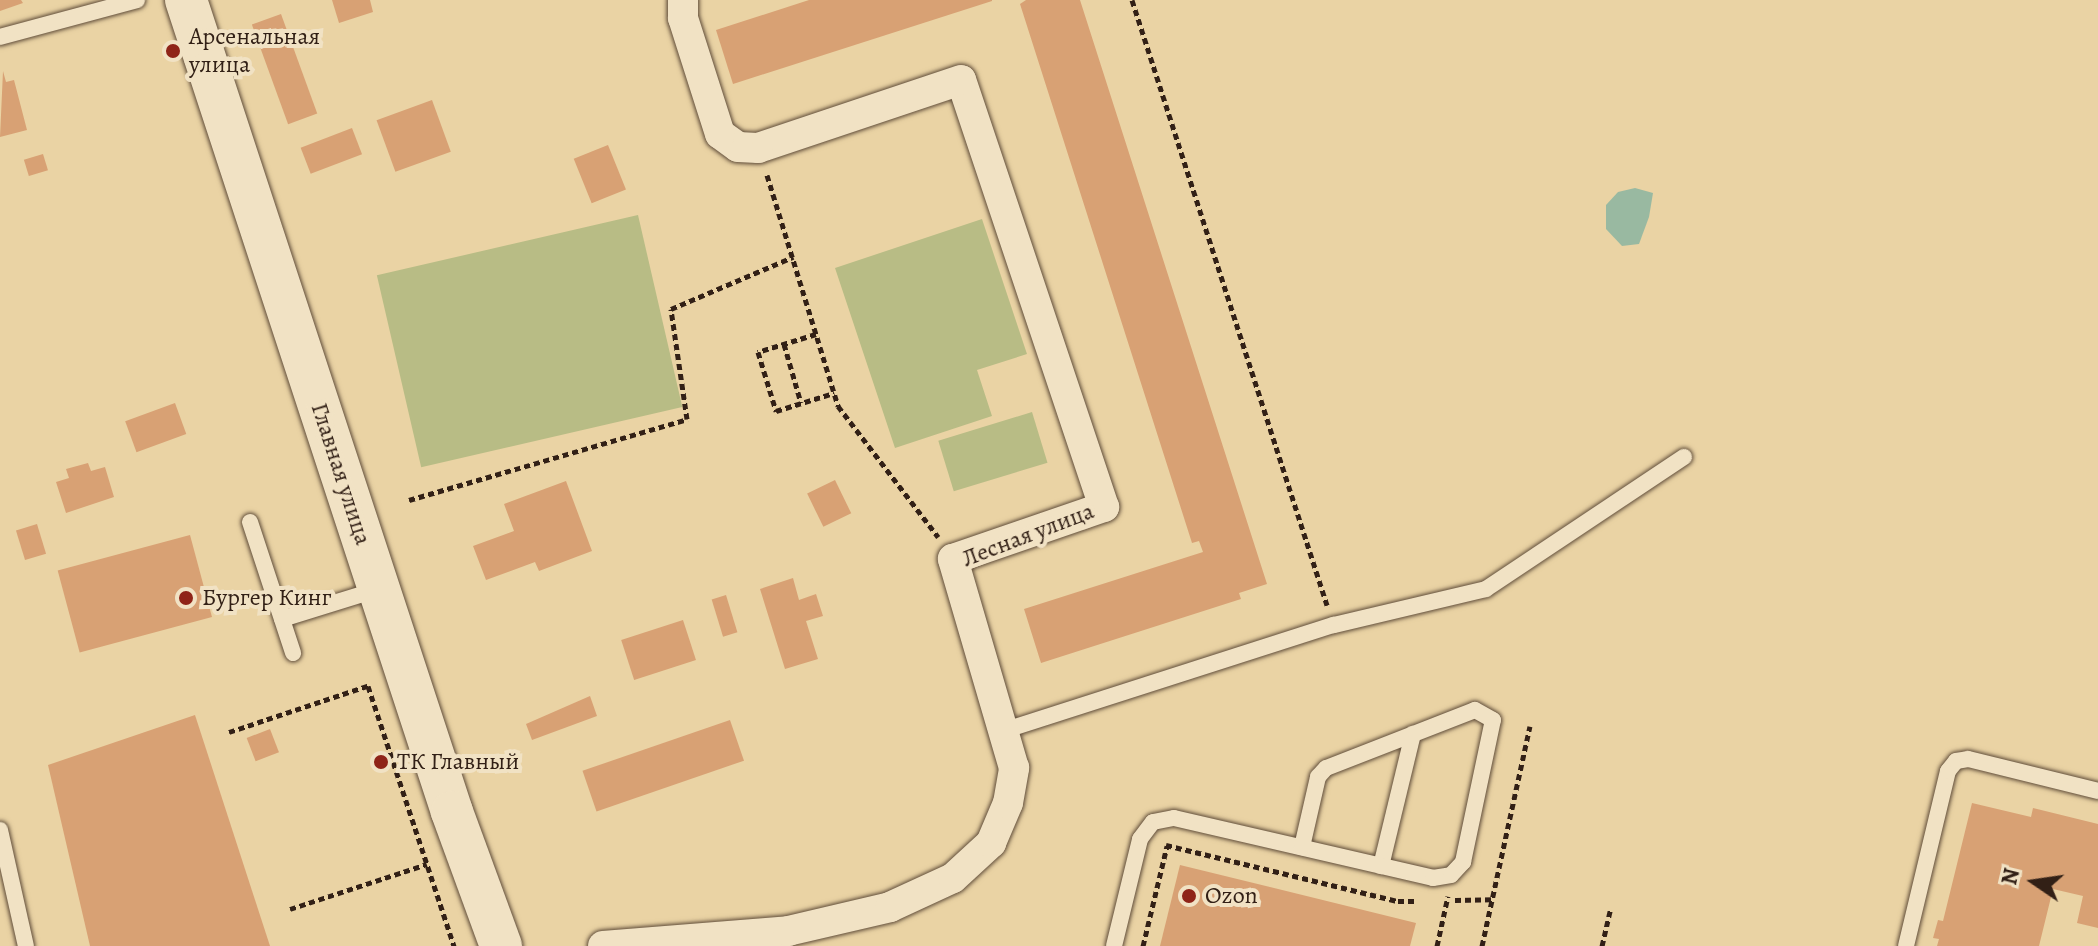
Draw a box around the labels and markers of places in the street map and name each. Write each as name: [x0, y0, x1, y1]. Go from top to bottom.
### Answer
place label: Арсенальная улица: [189, 23, 320, 79]
marker: Арсенальная улица: [164, 42, 182, 60]
place label: Бургер Кинг: [202, 584, 331, 612]
marker: Бургер Кинг: [177, 589, 195, 607]
place label: ТК Главный: [397, 748, 519, 776]
marker: ТК Главный: [372, 753, 390, 771]
place label: Ozon: [1205, 882, 1258, 910]
marker: Ozon: [1180, 887, 1198, 905]

